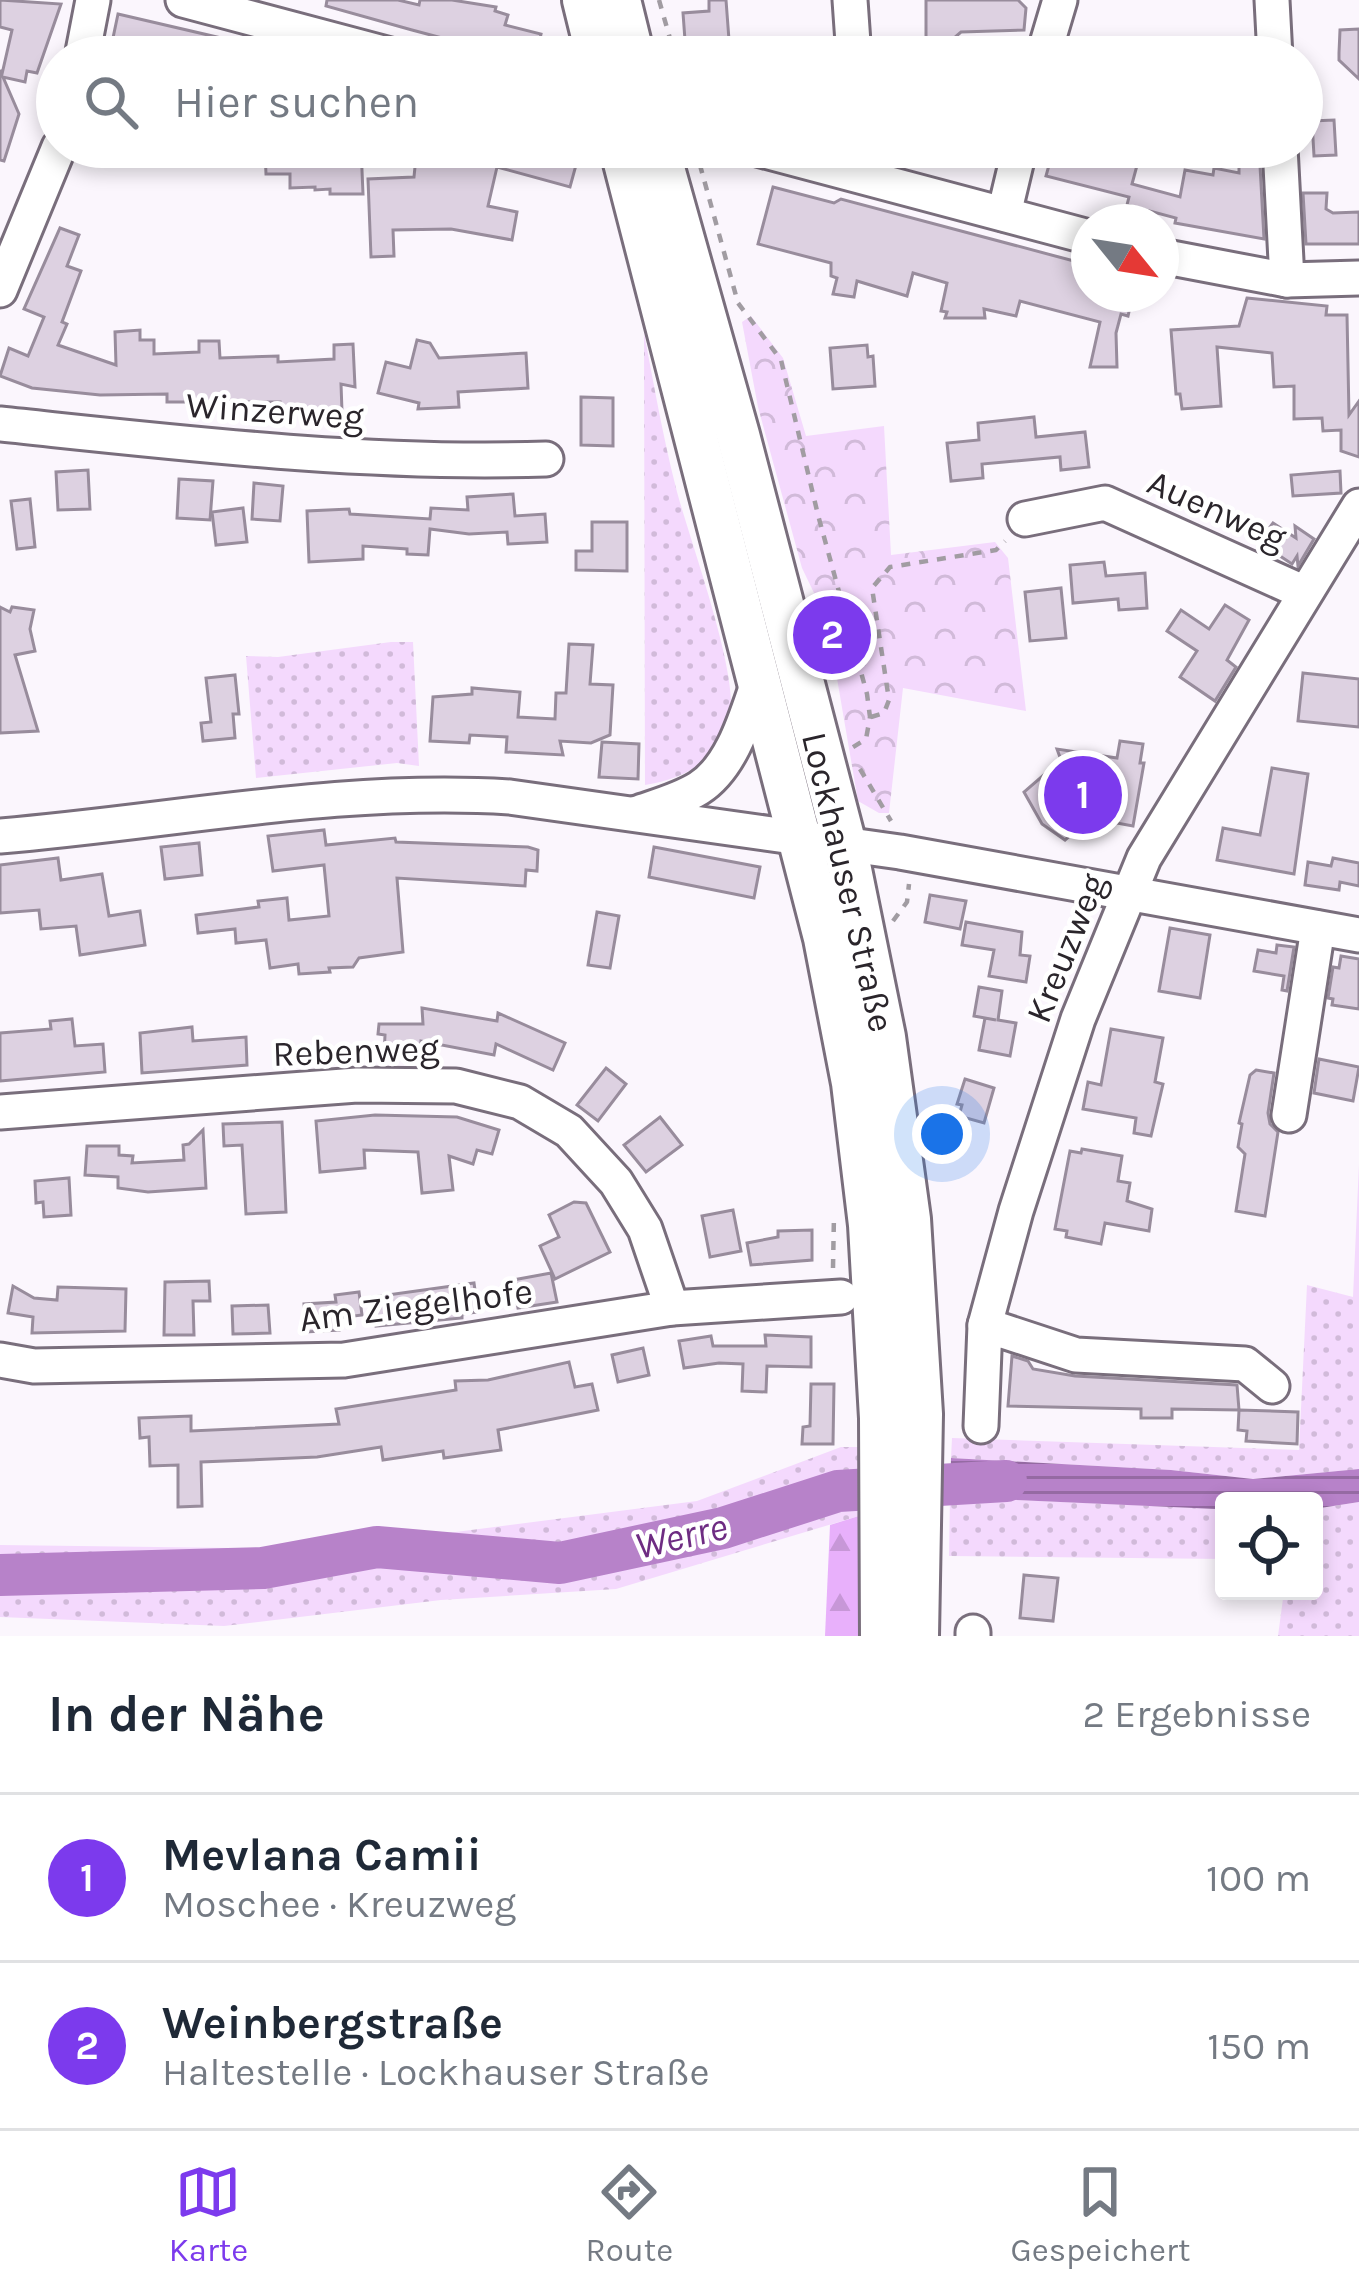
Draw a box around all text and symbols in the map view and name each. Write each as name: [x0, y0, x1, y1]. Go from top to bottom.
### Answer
search box: [36, 36, 1323, 168]
icon: search: [78, 69, 144, 135]
text: Hier suchen: [174, 76, 419, 128]
north arrow: [1071, 204, 1179, 312]
street label: Winzerweg: [185, 384, 365, 438]
street label: Auenweg: [1141, 461, 1293, 559]
pin: 2: [793, 590, 871, 680]
street label: Lockhauser Straße: [793, 728, 903, 1036]
pin: 1: [1044, 750, 1122, 840]
street label: Kreuzweg: [1017, 867, 1115, 1029]
street label: Rebenweg: [272, 1027, 440, 1075]
your location: [912, 1104, 972, 1164]
street label: Am Ziegelhofe: [297, 1270, 535, 1340]
map controls: [1215, 1492, 1323, 1600]
button: locate: [1215, 1492, 1323, 1600]
water label: Werre: [630, 1503, 732, 1569]
text: In der Nähe: [48, 1684, 325, 1744]
text: 2 Ergebnisse: [1082, 1691, 1311, 1737]
text: Mevlana Camii: [162, 1829, 481, 1881]
text: 1: [80, 1855, 94, 1901]
text: 100 m: [1206, 1855, 1311, 1901]
text: Moschee · Kreuzweg: [162, 1881, 516, 1927]
text: Weinbergstraße: [162, 1997, 503, 2049]
text: 2: [75, 2023, 99, 2069]
text: 150 m: [1207, 2023, 1311, 2069]
text: Haltestelle · Lockhauser Straße: [162, 2049, 710, 2095]
tab: Karte: [169, 2159, 248, 2269]
tab: Route: [586, 2159, 673, 2269]
tab: Gespeichert: [1010, 2159, 1190, 2269]

